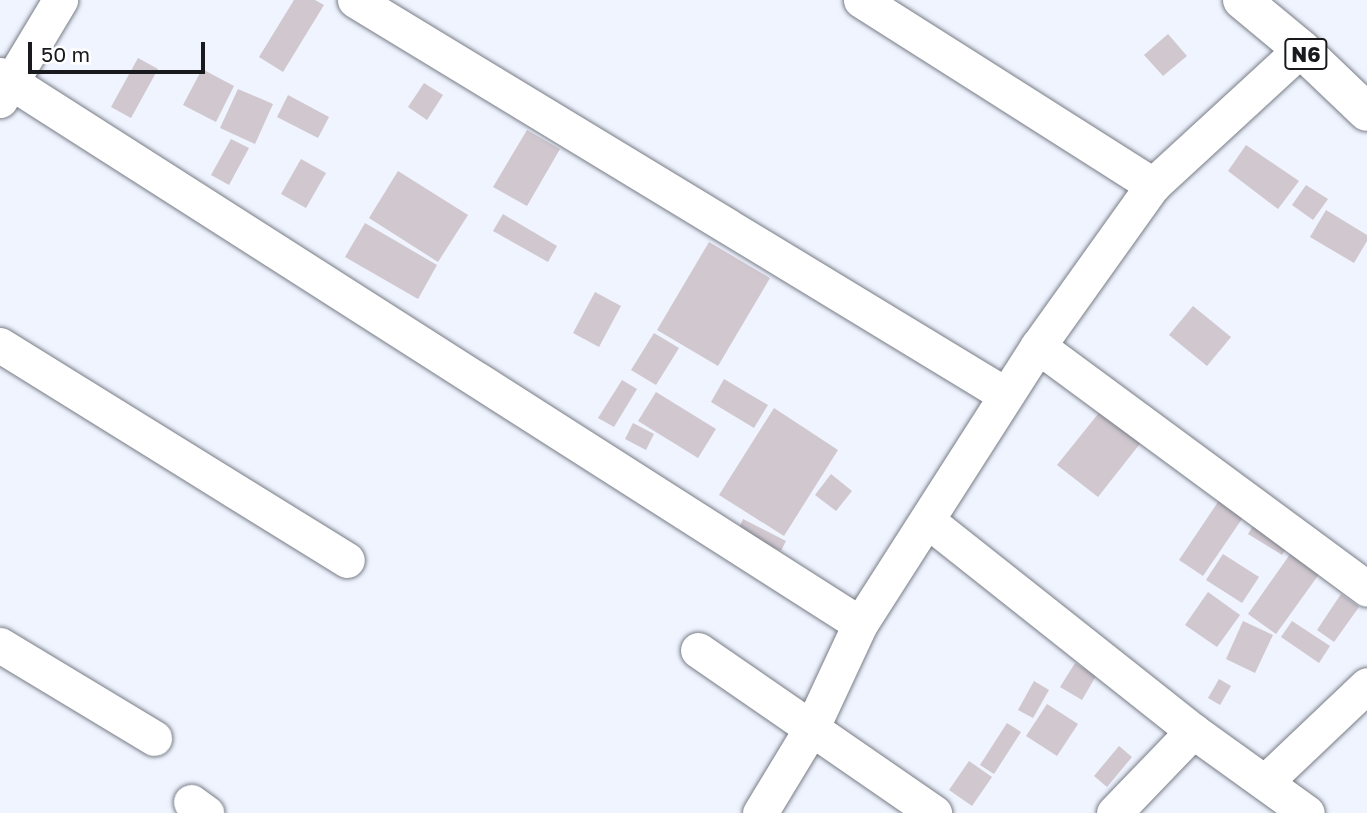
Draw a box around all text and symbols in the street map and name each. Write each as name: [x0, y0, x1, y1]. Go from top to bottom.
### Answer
scale bar: [32, 28, 208, 72]
road number: N6: [1283, 36, 1329, 72]
text: 50 m: [41, 41, 90, 67]

